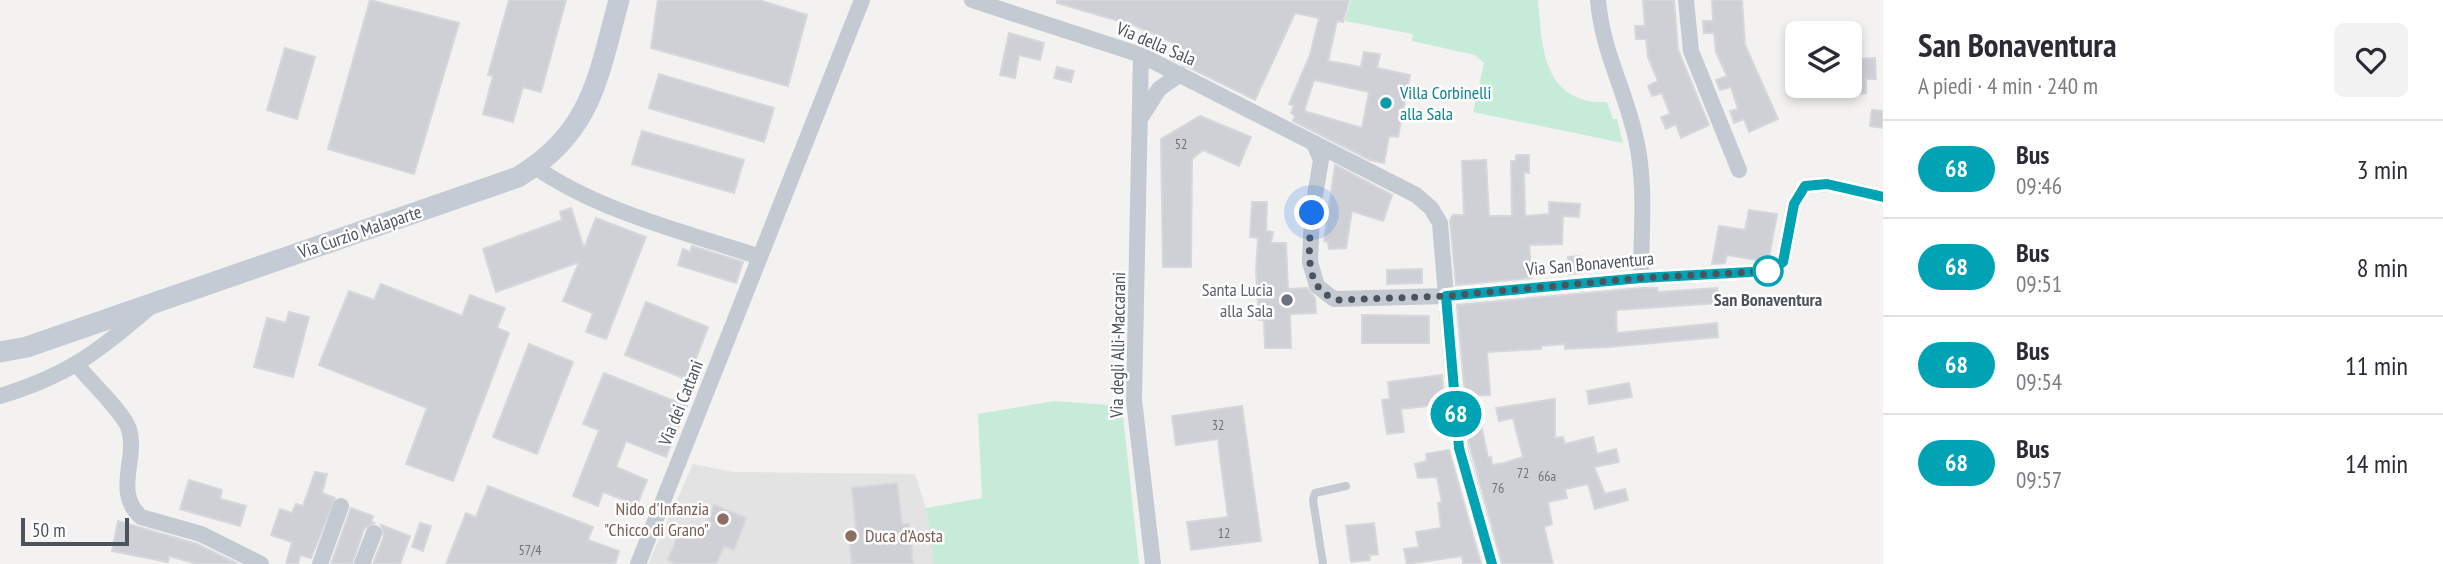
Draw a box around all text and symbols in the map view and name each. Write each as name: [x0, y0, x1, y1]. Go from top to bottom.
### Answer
street label: Via della Sala: [1112, 16, 1199, 71]
map controls: [1785, 21, 1862, 98]
button: layers: [1785, 21, 1862, 98]
text: San Bonaventura: [1918, 23, 2117, 66]
button: heart: [2334, 23, 2408, 97]
text: A piedi · 4 min · 240 m: [1918, 71, 2098, 100]
place label: Villa Corbinelli alla Sala: [1399, 81, 1491, 125]
marker: Villa Corbinelli alla Sala: [1378, 95, 1394, 111]
house number: 52: [1175, 135, 1187, 153]
text: Bus: [2016, 138, 2049, 171]
text: 68: [1945, 153, 1968, 184]
text: 3 min: [2357, 153, 2408, 186]
text: 09:46: [2016, 171, 2062, 200]
your location: [1294, 195, 1329, 230]
street label: Via Curzio Malaparte: [294, 200, 424, 264]
text: Bus: [2016, 236, 2049, 269]
street label: Via San Bonaventura: [1524, 246, 1655, 281]
text: 68: [1945, 251, 1968, 282]
text: 8 min: [2357, 251, 2408, 284]
marker: San Bonaventura: [1753, 256, 1783, 286]
text: 09:51: [2016, 269, 2062, 298]
street label: Via degli Alli-Maccarani: [1105, 272, 1130, 419]
place label: Santa Lucia alla Sala: [1202, 278, 1273, 322]
place label: San Bonaventura: [1714, 288, 1822, 311]
marker: Santa Lucia alla Sala: [1279, 292, 1295, 308]
text: Bus: [2016, 334, 2049, 367]
text: 68: [1945, 349, 1968, 380]
text: 11 min: [2345, 349, 2408, 382]
street label: Via dei Cattani: [653, 357, 708, 450]
text: 09:54: [2016, 367, 2062, 396]
line badge: 68: [1424, 391, 1488, 437]
text: 68: [1445, 398, 1467, 429]
house number: 32: [1212, 416, 1224, 434]
text: Bus: [2016, 432, 2049, 465]
text: 68: [1945, 447, 1968, 478]
text: 14 min: [2345, 447, 2408, 480]
house number: 72: [1517, 464, 1529, 482]
text: 09:57: [2016, 465, 2062, 494]
house number: 66a: [1538, 467, 1556, 485]
house number: 76: [1492, 479, 1504, 497]
place label: Nido d'Infanzia "Chicco di Grano": [604, 497, 709, 541]
marker: Nido d'Infanzia "Chicco di Grano": [715, 511, 731, 527]
scale bar: [21, 515, 130, 547]
text: 50 m: [32, 518, 66, 542]
place label: Duca d’Aosta: [865, 524, 943, 547]
house number: 12: [1218, 524, 1230, 542]
marker: Duca d’Aosta: [843, 528, 859, 544]
house number: 57/4: [518, 541, 542, 559]

